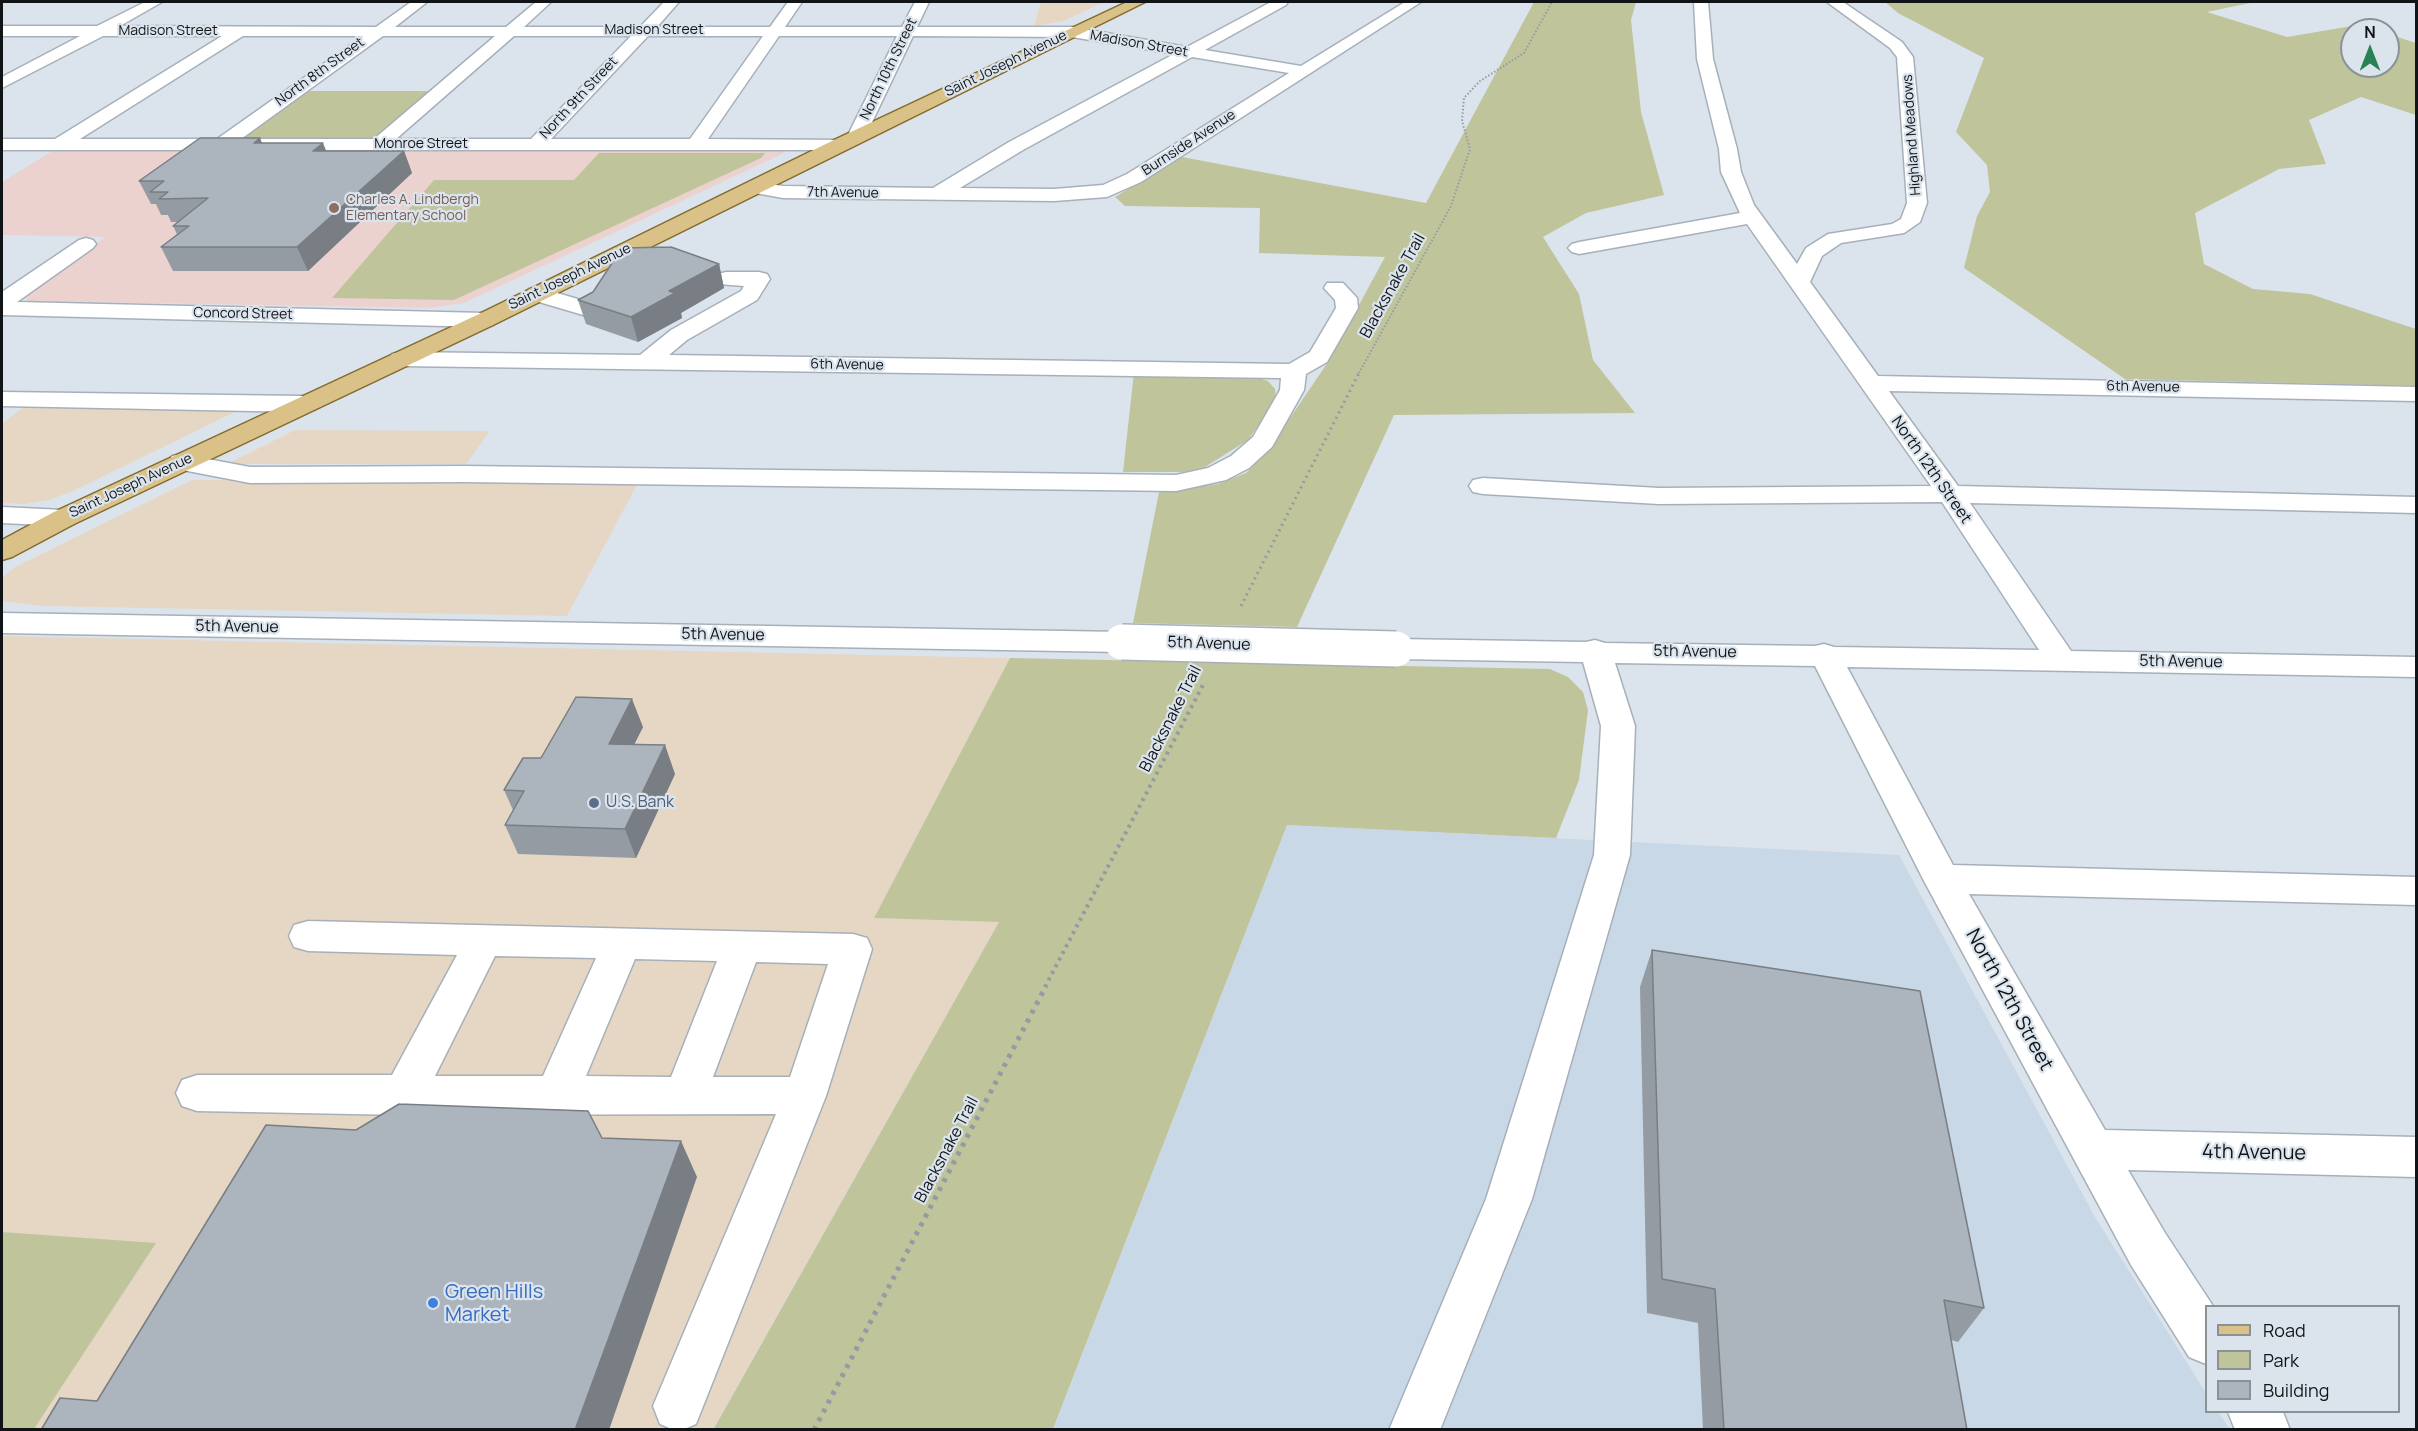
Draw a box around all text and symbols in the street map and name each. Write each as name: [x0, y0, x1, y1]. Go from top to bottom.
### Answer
street label: North 10th Street: [857, 15, 921, 123]
north arrow: [2340, 18, 2400, 78]
text: N: [2364, 21, 2376, 43]
street label: Madison Street: [605, 22, 703, 38]
street label: Madison Street: [119, 23, 217, 39]
street label: Saint Joseph Avenue: [942, 27, 1070, 101]
street label: Madison Street: [1089, 27, 1189, 61]
street label: North 8th Street: [272, 34, 368, 110]
street label: North 9th Street: [537, 53, 621, 143]
street label: Highland Meadows: [1899, 74, 1925, 196]
street label: Burnside Avenue: [1139, 107, 1239, 179]
street label: Monroe Street: [374, 136, 468, 152]
street label: 7th Avenue: [807, 184, 879, 202]
place label: Charles A. Lindbergh Elementary School: [346, 192, 479, 225]
marker: Charles A. Lindbergh Elementary School: [327, 201, 341, 215]
street label: Blacksnake Trail: [1356, 230, 1430, 342]
street label: Saint Joseph Avenue: [506, 240, 634, 314]
street label: Concord Street: [193, 305, 293, 323]
street label: 6th Avenue: [810, 356, 884, 374]
street label: 6th Avenue: [2106, 378, 2180, 396]
street label: North 12th Street: [1887, 413, 1975, 527]
street label: Saint Joseph Avenue: [67, 450, 195, 522]
street label: 5th Avenue: [195, 617, 279, 637]
street label: 5th Avenue: [681, 625, 765, 645]
street label: 5th Avenue: [1167, 633, 1251, 655]
street label: 5th Avenue: [1653, 642, 1737, 662]
street label: 5th Avenue: [2139, 652, 2223, 672]
street label: Blacksnake Trail: [1136, 663, 1206, 775]
place label: U.S. Bank: [606, 793, 674, 813]
marker: U.S. Bank: [587, 796, 601, 810]
street label: North 12th Street: [1960, 925, 2058, 1075]
street label: Blacksnake Trail: [911, 1094, 983, 1206]
street label: 4th Avenue: [2202, 1140, 2306, 1166]
place label: Green Hills Market: [445, 1280, 543, 1327]
marker: Green Hills Market: [426, 1296, 440, 1310]
legend: [2205, 1305, 2400, 1413]
text: Road: [2263, 1318, 2306, 1342]
text: Park: [2263, 1348, 2299, 1372]
text: Building: [2263, 1378, 2329, 1402]

